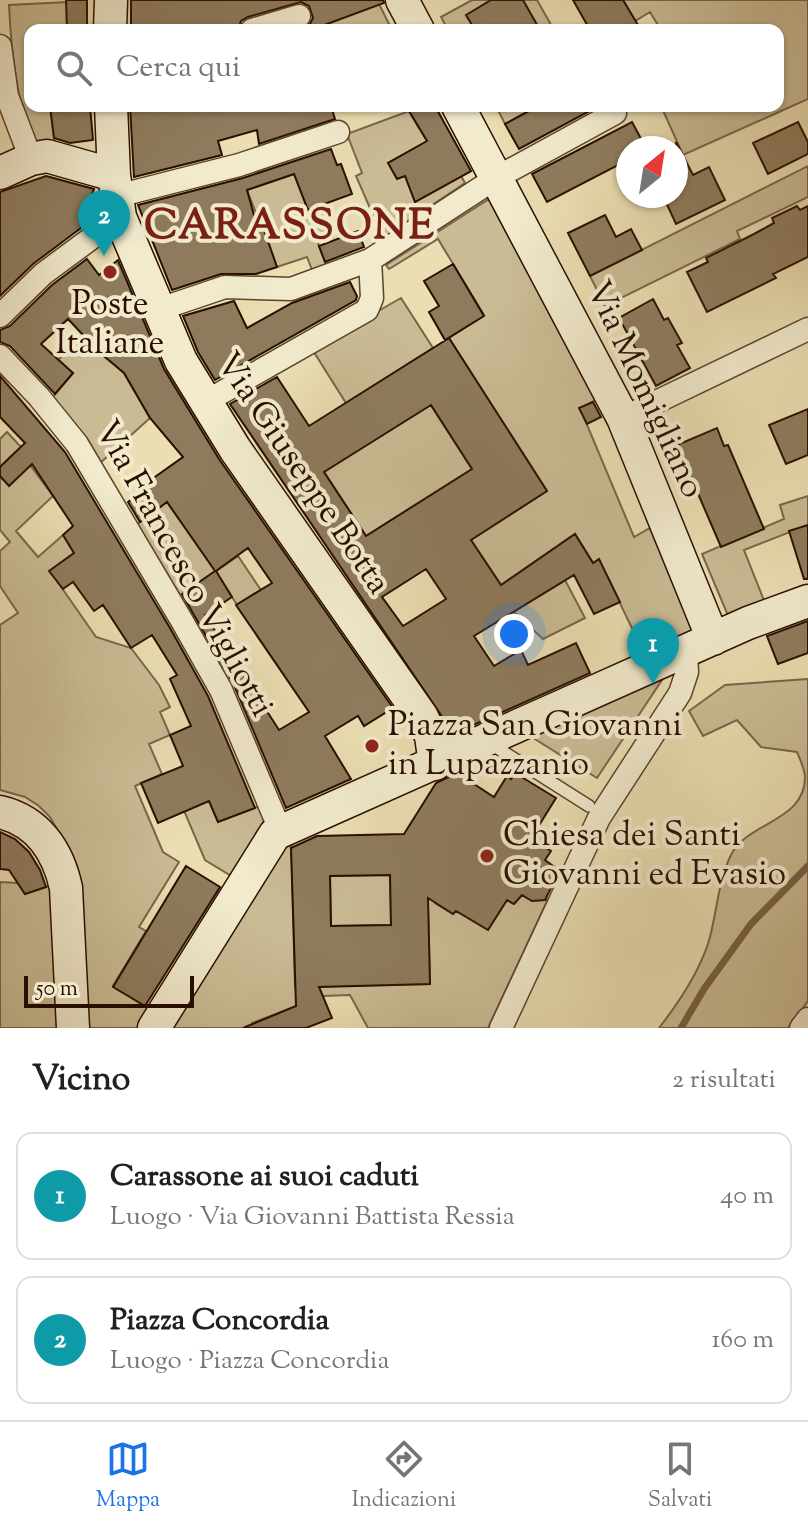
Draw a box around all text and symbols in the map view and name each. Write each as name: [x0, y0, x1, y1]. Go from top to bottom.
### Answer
search box: [24, 24, 784, 112]
icon: search: [52, 46, 96, 90]
text: Cerca qui: [116, 47, 241, 90]
north arrow: [616, 136, 688, 208]
pin: 2: [78, 190, 130, 256]
district label: CARASSONE: [144, 198, 436, 258]
marker: Poste Italiane: [101, 263, 119, 281]
street label: Via Momigliano: [572, 273, 716, 507]
place label: Poste Italiane: [56, 281, 164, 369]
street label: Via Giuseppe Botta: [203, 343, 401, 605]
street label: Via Francesco Vigliotti: [81, 412, 285, 726]
your location: [494, 614, 534, 654]
pin: 1: [627, 618, 679, 684]
place label: Piazza San Giovanni in Lupazzanio: [388, 702, 682, 790]
marker: Piazza San Giovanni in Lupazzanio: [363, 737, 381, 755]
place label: Chiesa dei Santi Giovanni ed Evasio: [503, 812, 786, 900]
marker: Chiesa dei Santi Giovanni ed Evasio: [478, 847, 496, 865]
scale bar: [24, 972, 194, 1008]
text: 50 m: [36, 974, 78, 1006]
text: Vicino: [32, 1056, 130, 1105]
text: 2 risultati: [672, 1062, 776, 1099]
text: Carassone ai suoi caduti: [110, 1156, 419, 1199]
text: 1: [56, 1178, 64, 1215]
text: 40 m: [720, 1178, 774, 1215]
text: Luogo · Via Giovanni Battista Ressia: [110, 1199, 515, 1236]
text: Piazza Concordia: [110, 1300, 329, 1343]
text: 2: [54, 1322, 66, 1359]
text: 160 m: [711, 1322, 774, 1359]
text: Luogo · Piazza Concordia: [110, 1343, 389, 1380]
tab: Mappa: [96, 1437, 160, 1517]
tab: Indicazioni: [352, 1437, 456, 1517]
tab: Salvati: [648, 1437, 712, 1517]

